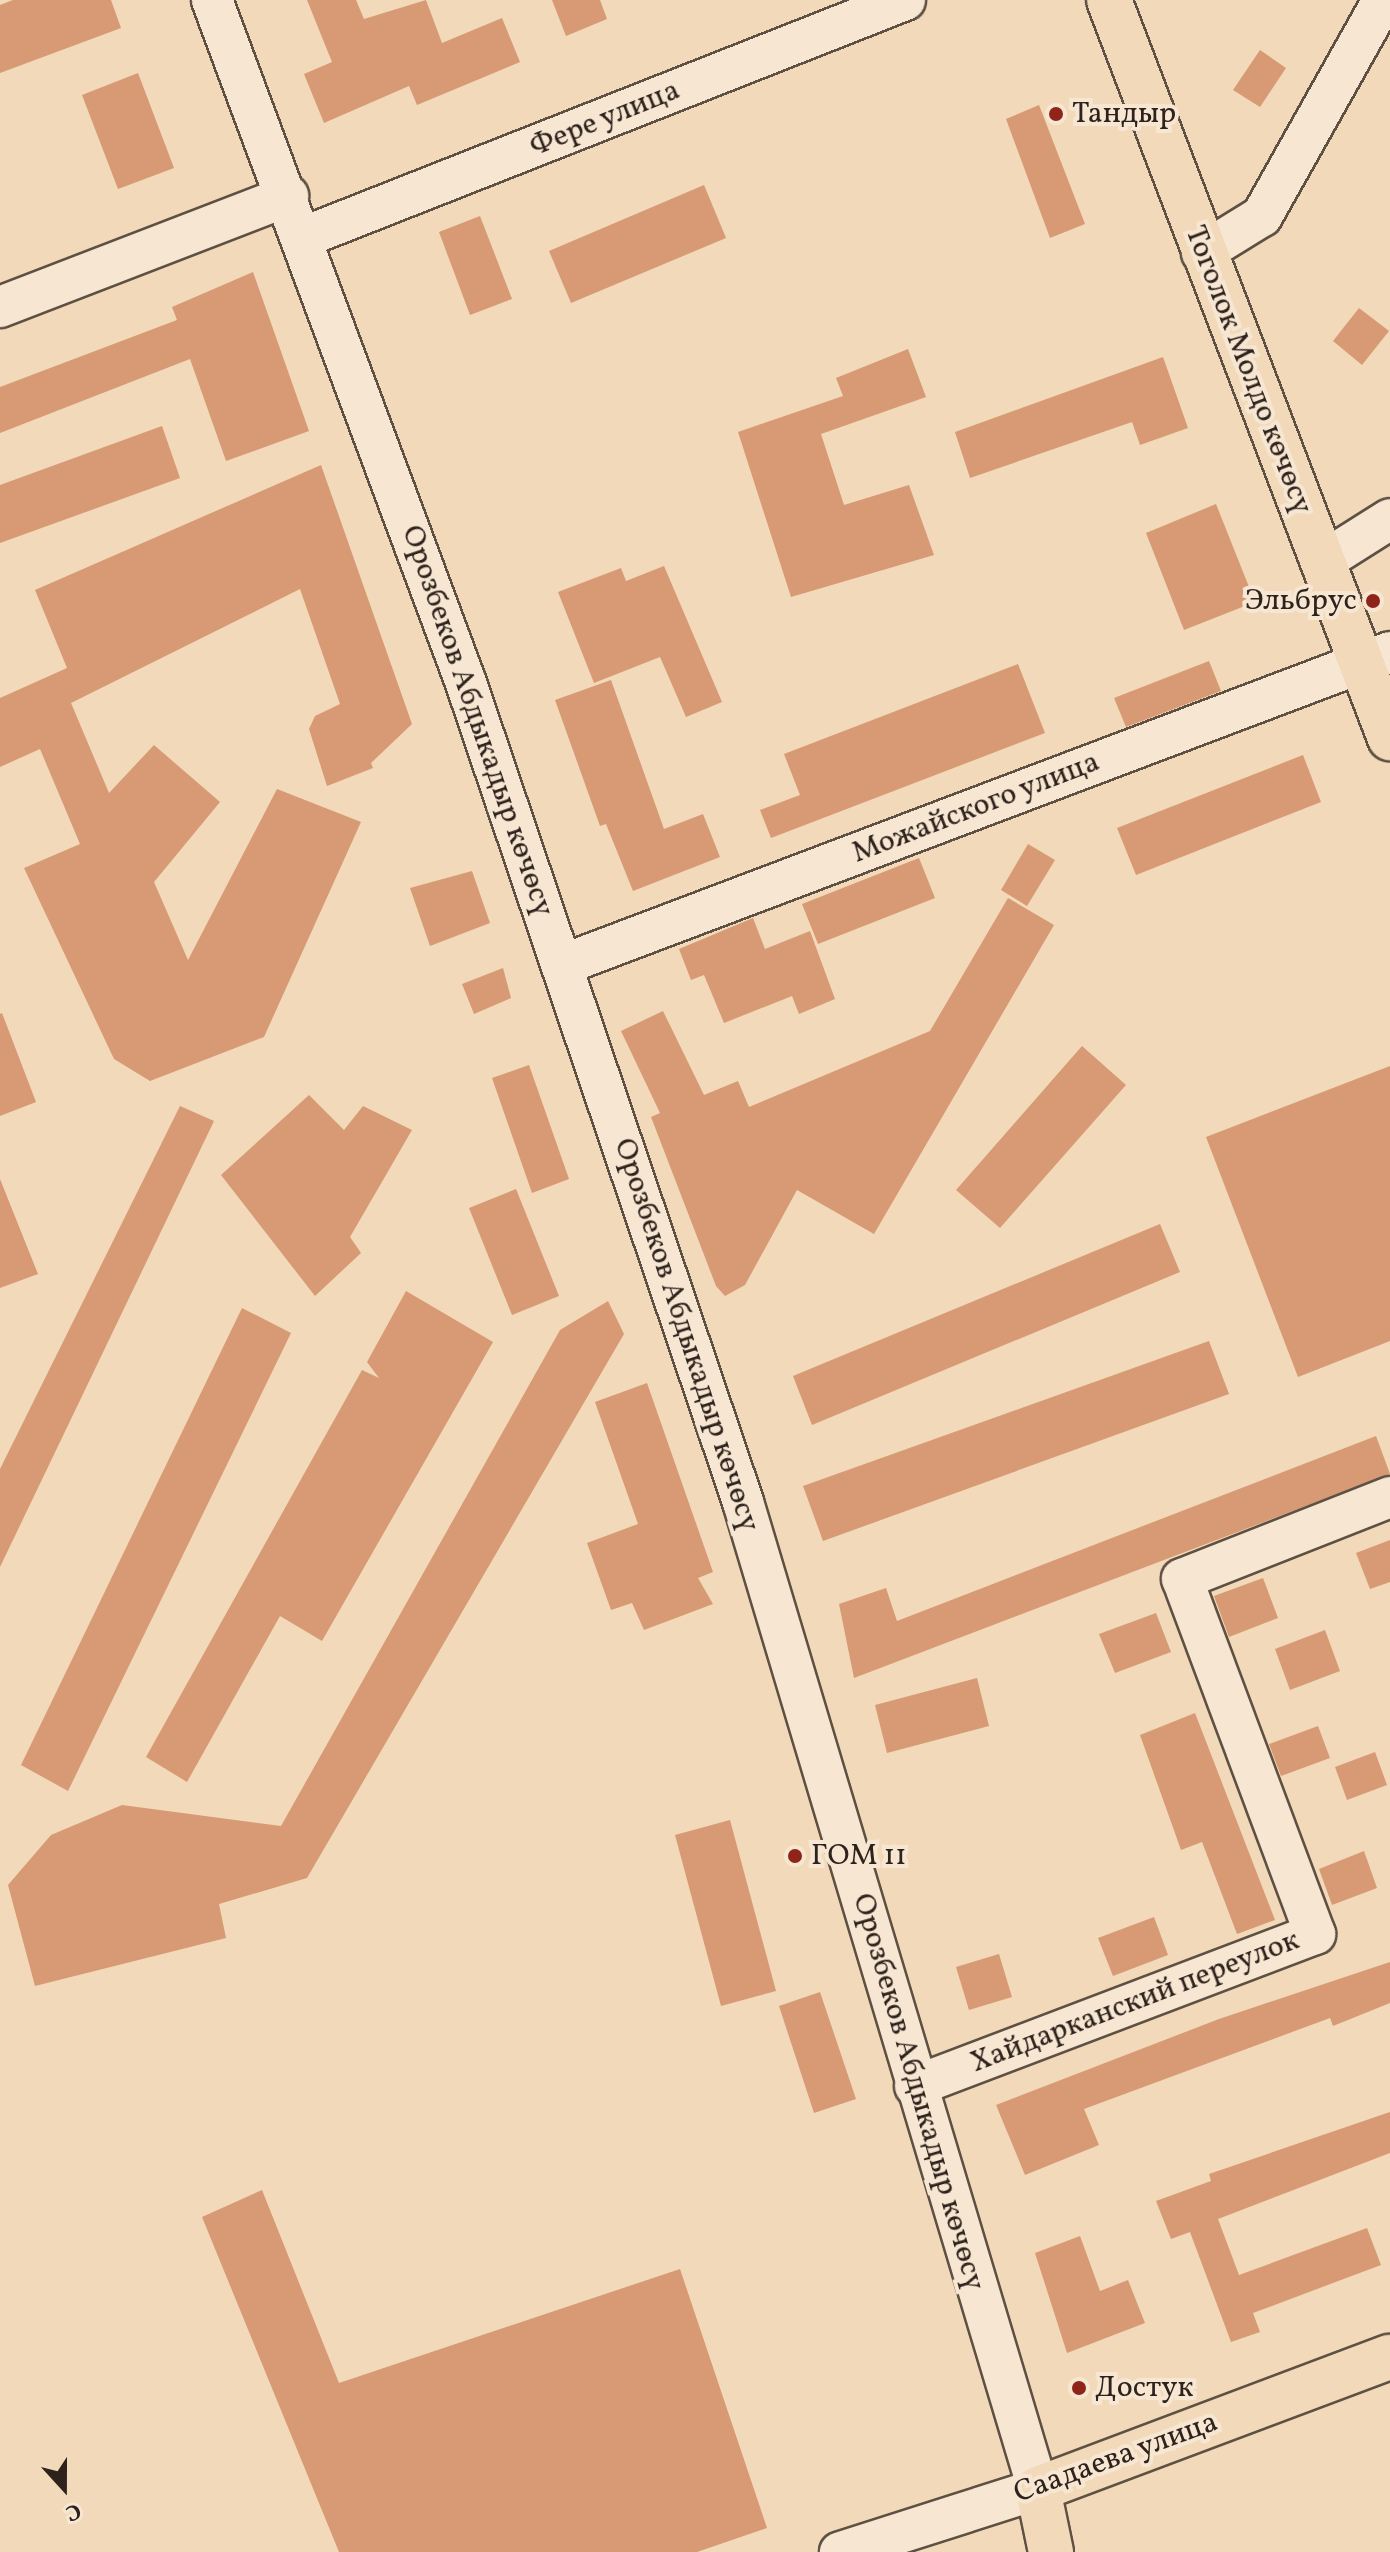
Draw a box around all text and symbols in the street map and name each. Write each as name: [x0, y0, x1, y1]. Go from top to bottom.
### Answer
street label: Фере улица: [524, 72, 686, 166]
place label: Тандыр: [1072, 96, 1176, 132]
marker: Тандыр: [1047, 105, 1065, 123]
street label: Тоголок Молдо көчөсү: [1176, 221, 1320, 519]
street label: Орозбеков Абдыкадыр көчөсү: [393, 521, 561, 921]
place label: Эльбрус: [1245, 583, 1357, 619]
marker: Эльбрус: [1364, 592, 1382, 610]
street label: Можайского улица: [847, 744, 1105, 872]
street label: Орозбеков Абдыкадыр көчөсү: [605, 1134, 767, 1536]
place label: ГОМ 11: [811, 1838, 907, 1874]
marker: ГОМ 11: [786, 1847, 804, 1865]
street label: Орозбеков Абдыкадыр көчөсү: [844, 1889, 992, 2295]
street label: Хайдарканский переулок: [966, 1923, 1304, 2081]
place label: Достук: [1095, 2370, 1194, 2406]
marker: Достук: [1070, 2379, 1088, 2397]
street label: Саадаева улица: [1009, 2404, 1223, 2512]
north arrow: [24, 2448, 104, 2528]
text: С: [61, 2494, 85, 2528]

